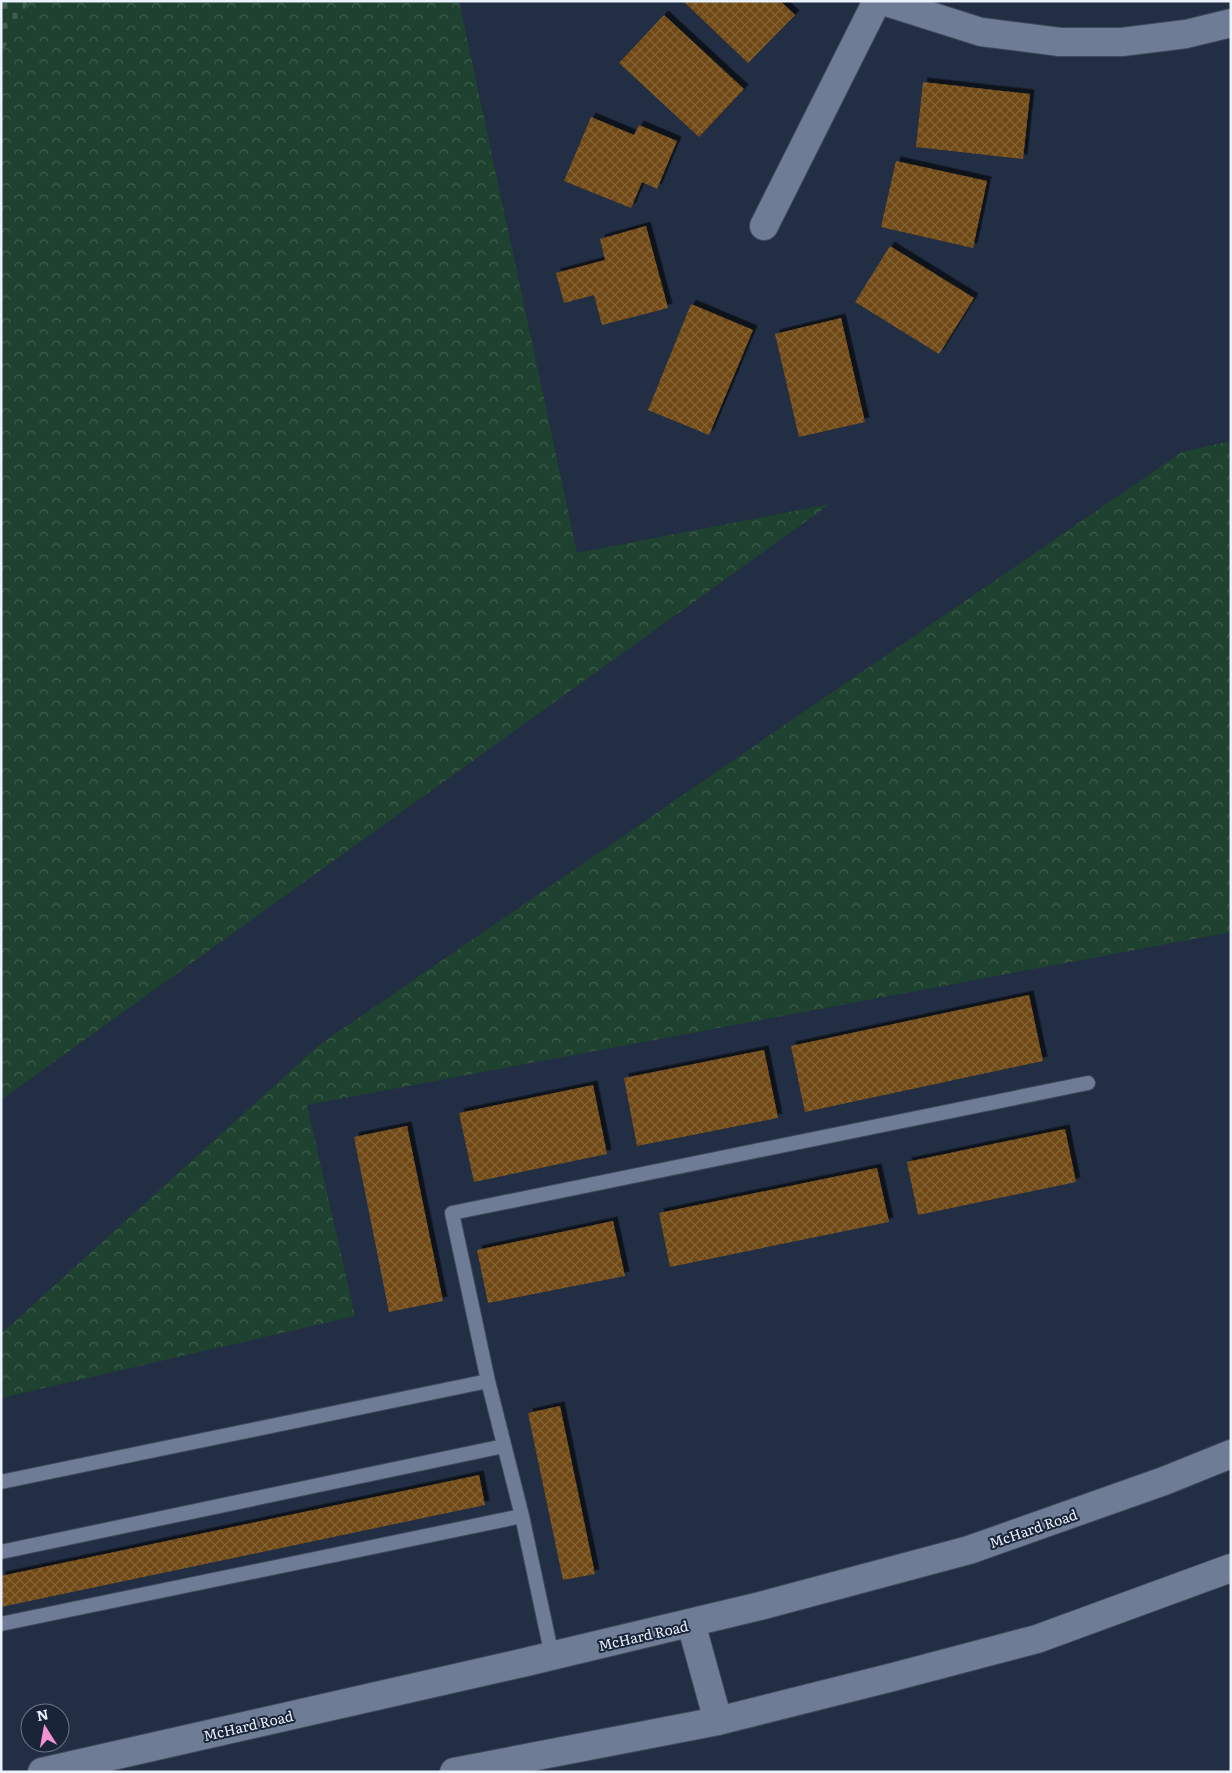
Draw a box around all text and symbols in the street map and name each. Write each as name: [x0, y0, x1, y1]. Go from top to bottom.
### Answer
street label: McHard Road: [986, 1503, 1080, 1552]
street label: McHard Road: [596, 1615, 690, 1655]
north arrow: [20, 1703, 70, 1753]
text: N: [35, 1703, 50, 1725]
street label: McHard Road: [201, 1705, 295, 1745]

